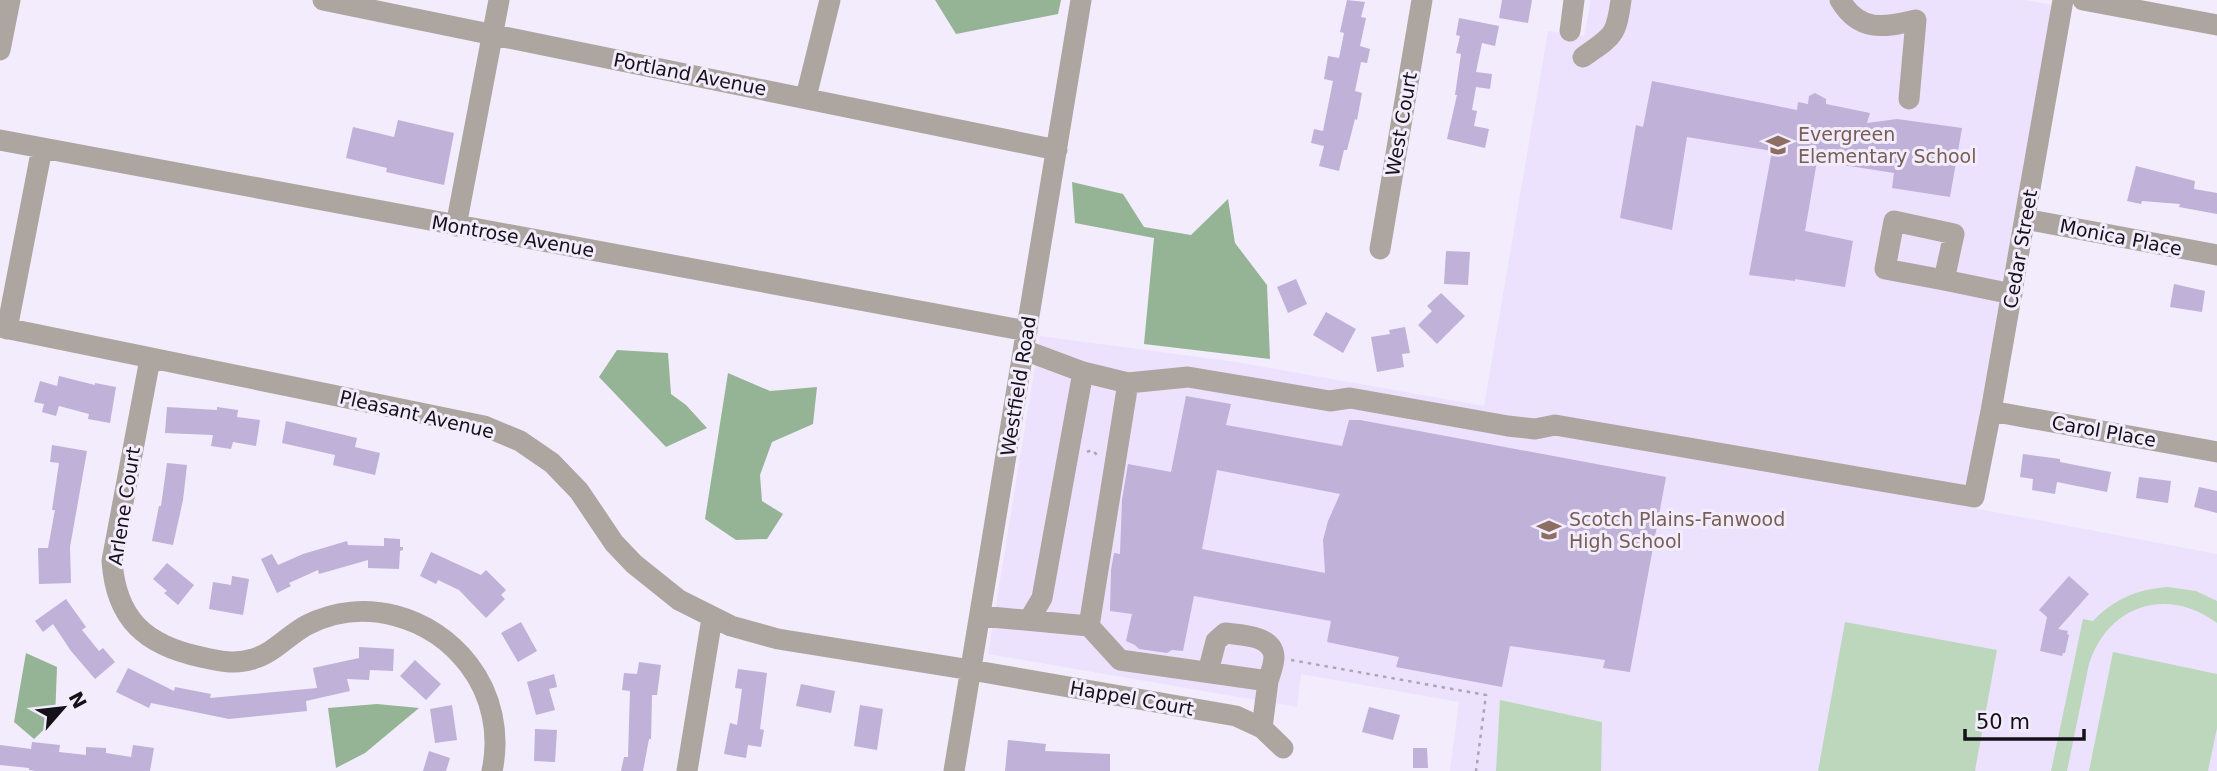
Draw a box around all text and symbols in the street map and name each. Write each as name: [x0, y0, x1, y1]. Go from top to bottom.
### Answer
street label: Portland Avenue: [612, 48, 768, 100]
street label: West Court: [1381, 70, 1421, 178]
place label: Evergreen Elementary School: [1798, 123, 1976, 167]
school or university icon: Evergreen Elementary School: [1764, 131, 1792, 159]
street label: Cedar Street: [1999, 188, 2041, 310]
street label: Montrose Avenue: [430, 211, 596, 261]
street label: Monica Place: [2058, 214, 2184, 260]
street label: Westfield Road: [996, 314, 1040, 458]
street label: Pleasant Avenue: [338, 386, 496, 442]
street label: Carol Place: [2050, 411, 2158, 451]
street label: Arlene Court: [104, 445, 144, 567]
place label: Scotch Plains-Fanwood High School: [1569, 508, 1785, 552]
school or university icon: Scotch Plains-Fanwood High School: [1535, 516, 1563, 544]
north arrow: [28, 673, 98, 743]
street label: Happel Court: [1068, 676, 1196, 720]
text: N: [65, 688, 91, 712]
scale bar: [1965, 698, 2084, 742]
text: 50 m: [1976, 710, 2030, 734]

